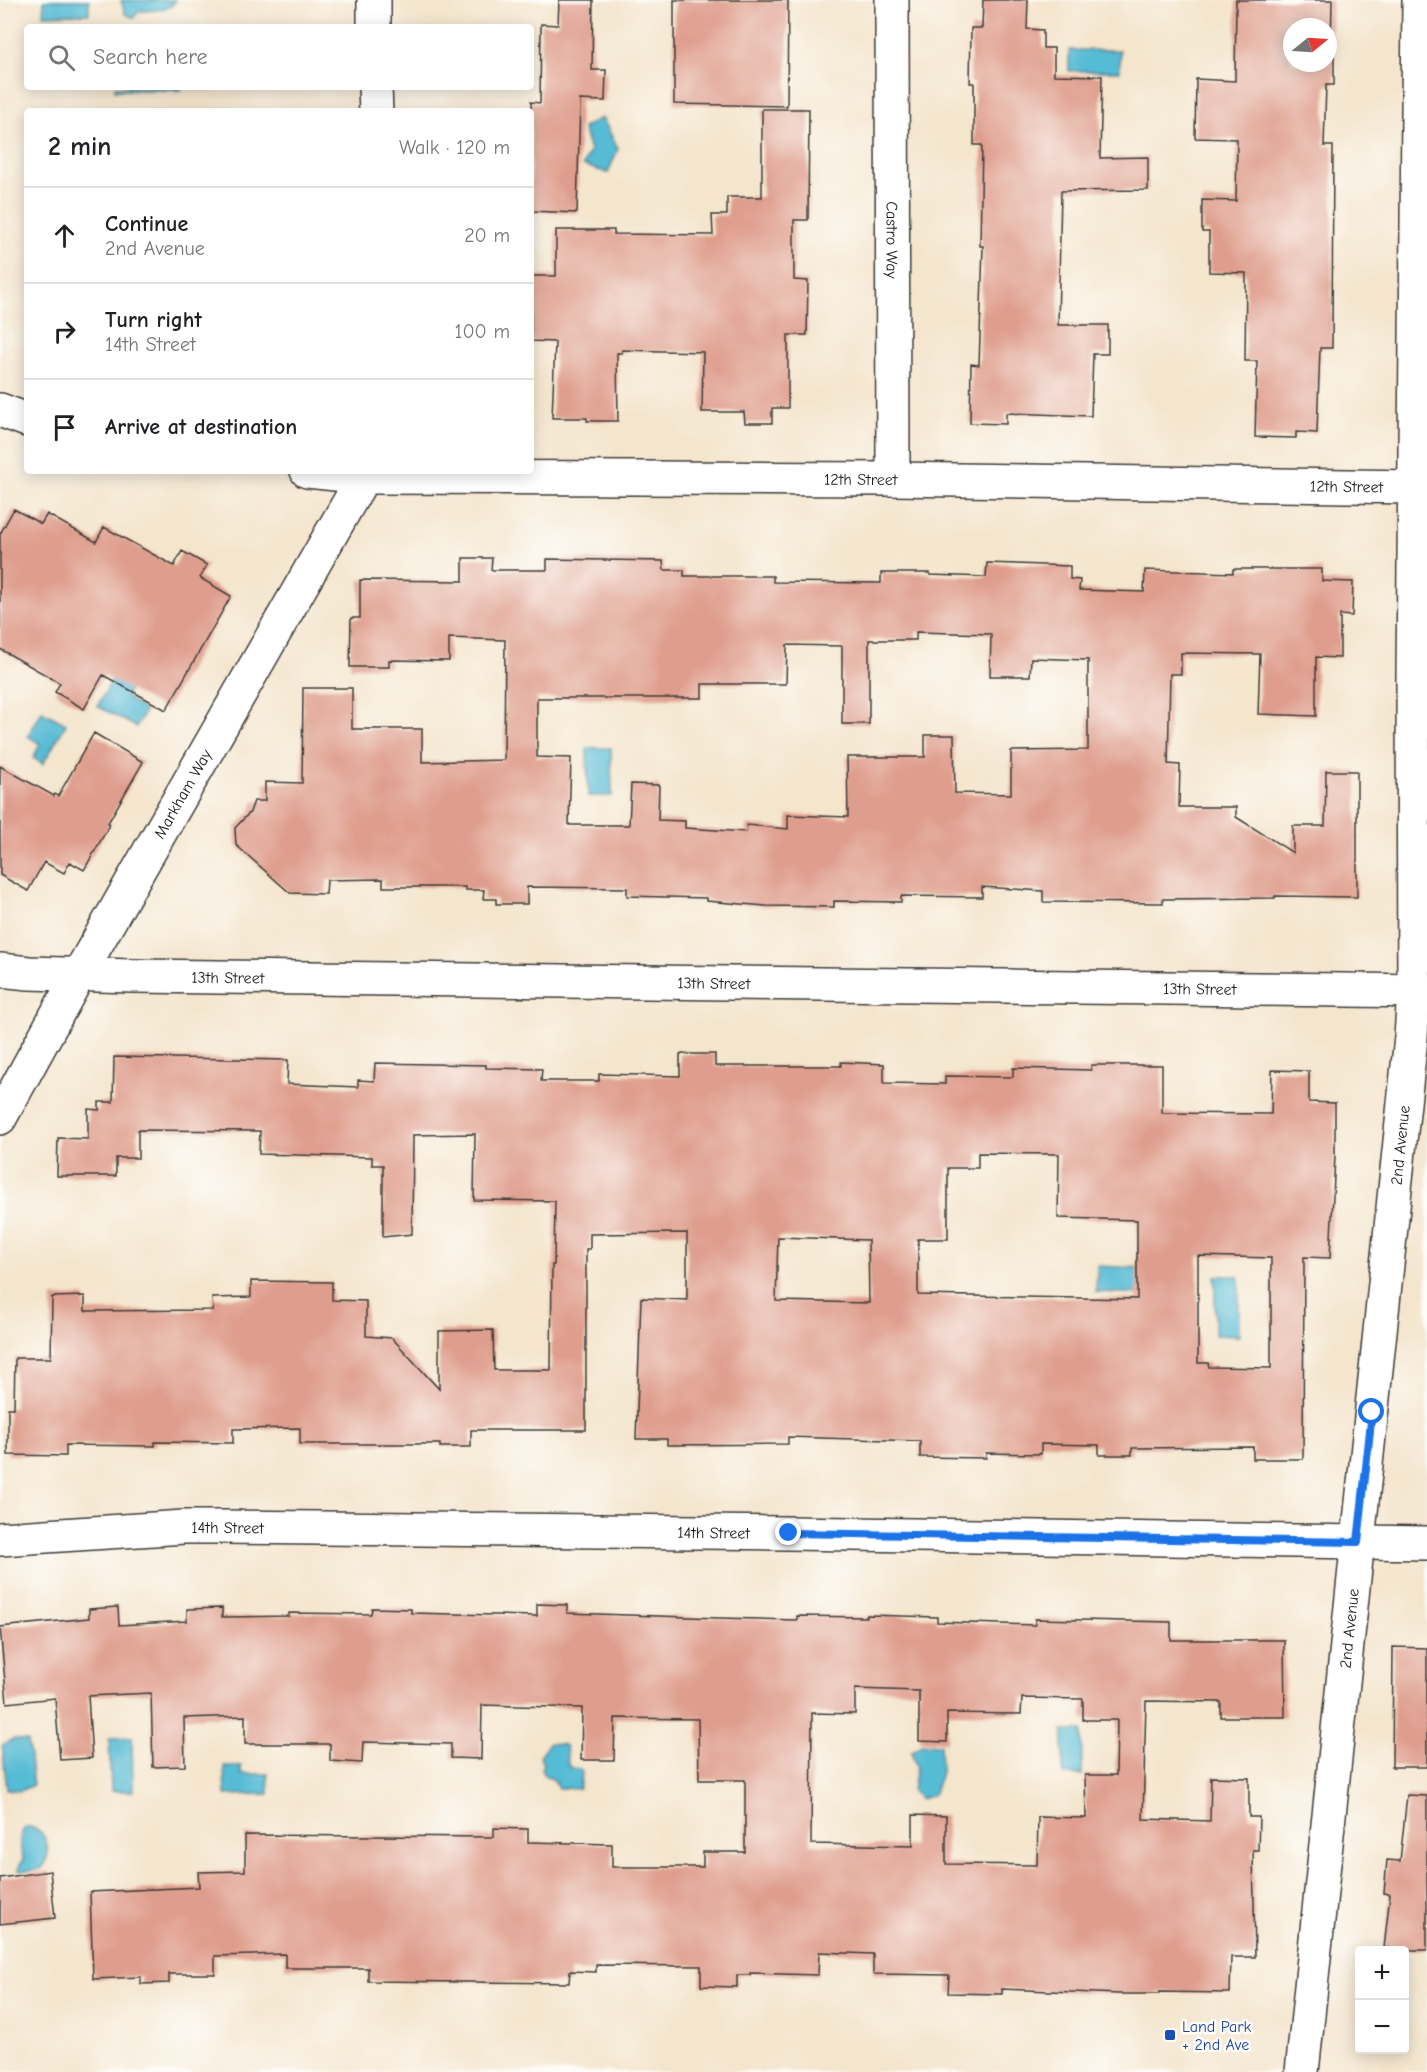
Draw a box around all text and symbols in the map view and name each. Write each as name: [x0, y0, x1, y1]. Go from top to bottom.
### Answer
north arrow: [1283, 18, 1337, 72]
search box: [24, 24, 534, 90]
icon: search: [45, 41, 78, 74]
text: Search here: [93, 44, 208, 70]
text: 2 min: [48, 132, 111, 162]
text: Walk · 120 m: [399, 136, 510, 159]
street label: Castro Way: [882, 201, 901, 280]
text: Continue: [105, 211, 188, 237]
icon: ahead: [48, 219, 81, 252]
text: 20 m: [464, 224, 510, 247]
text: 2nd Avenue: [105, 237, 205, 260]
text: Turn right: [105, 307, 202, 333]
icon: right: [48, 315, 81, 348]
text: 100 m: [455, 320, 510, 343]
text: 14th Street: [105, 333, 196, 356]
icon: arrive: [48, 411, 81, 444]
text: Arrive at destination: [105, 414, 297, 440]
street label: 12th Street: [824, 471, 898, 489]
street label: 12th Street: [1310, 477, 1384, 497]
street label: Markham Way: [151, 746, 216, 842]
street label: 13th Street: [191, 969, 265, 988]
street label: 13th Street: [677, 974, 751, 993]
street label: 13th Street: [1163, 980, 1237, 999]
street label: 2nd Avenue: [1387, 1105, 1414, 1186]
route start: [1358, 1398, 1384, 1424]
street label: 14th Street: [191, 1519, 264, 1537]
route end: [775, 1519, 801, 1545]
street label: 14th Street: [677, 1524, 750, 1543]
street label: 2nd Avenue: [1337, 1588, 1363, 1669]
map controls: [1355, 1946, 1409, 2054]
button: +: [1355, 1946, 1409, 2000]
button: −: [1355, 2000, 1409, 2054]
place label: Land Park + 2nd Ave: [1182, 2018, 1252, 2054]
marker: Land Park + 2nd Ave: [1163, 2028, 1177, 2042]

